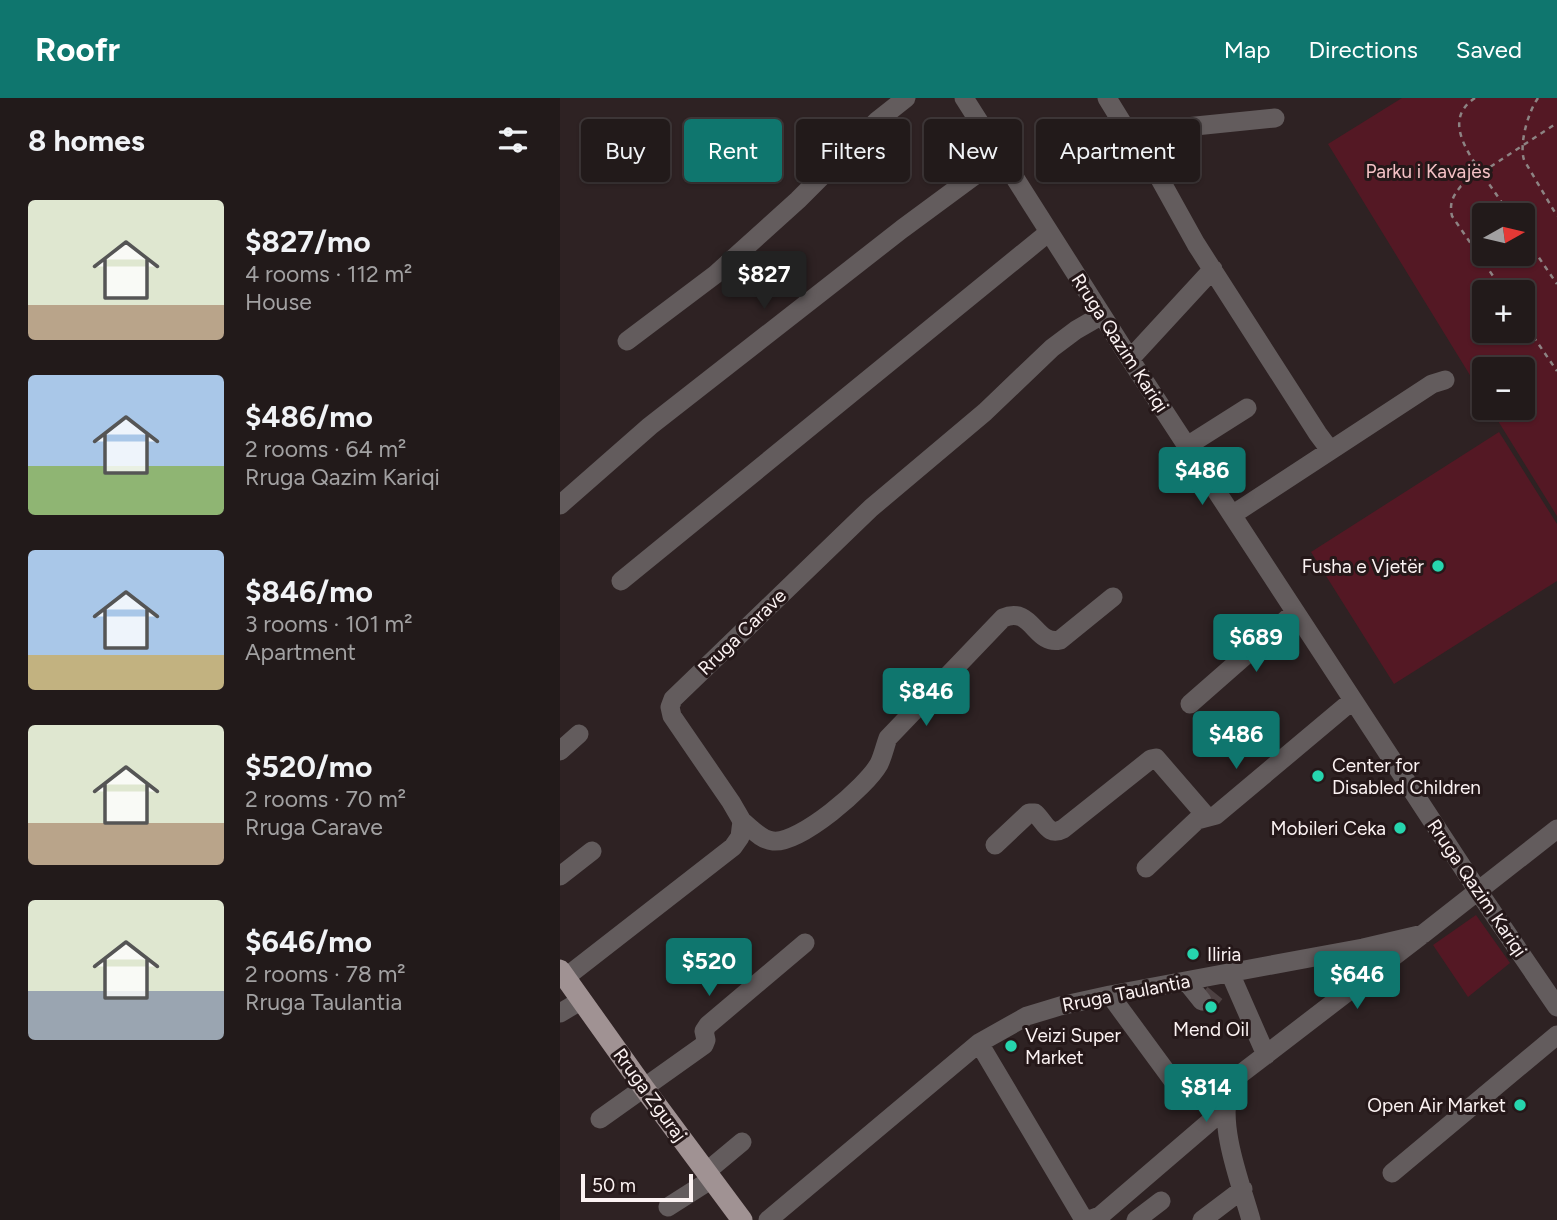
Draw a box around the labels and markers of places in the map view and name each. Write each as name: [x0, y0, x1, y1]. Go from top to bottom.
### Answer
pin: $827: [723, 252, 805, 311]
pin: $486: [1161, 448, 1243, 507]
place label: Fusha e Vjetër: [1302, 555, 1425, 578]
marker: Fusha e Vjetër: [1430, 558, 1446, 574]
pin: $689: [1215, 614, 1297, 674]
pin: $846: [885, 668, 967, 728]
pin: $486: [1195, 712, 1277, 771]
place label: Center for Disabled Children: [1332, 754, 1481, 799]
marker: Center for Disabled Children: [1310, 768, 1326, 784]
place label: Mobileri Ceka: [1271, 817, 1386, 840]
marker: Mobileri Ceka: [1392, 820, 1408, 836]
pin: $520: [668, 939, 750, 998]
place label: Iliria: [1207, 943, 1241, 966]
marker: Iliria: [1185, 946, 1201, 962]
pin: $646: [1316, 951, 1398, 1011]
marker: Mend Oil: [1203, 999, 1219, 1015]
place label: Mend Oil: [1173, 1018, 1249, 1041]
place label: Veizi Super Market: [1025, 1024, 1121, 1069]
marker: Veizi Super Market: [1003, 1038, 1019, 1054]
pin: $814: [1165, 1065, 1247, 1124]
place label: Open Air Market: [1367, 1094, 1506, 1117]
marker: Open Air Market: [1512, 1097, 1528, 1113]

